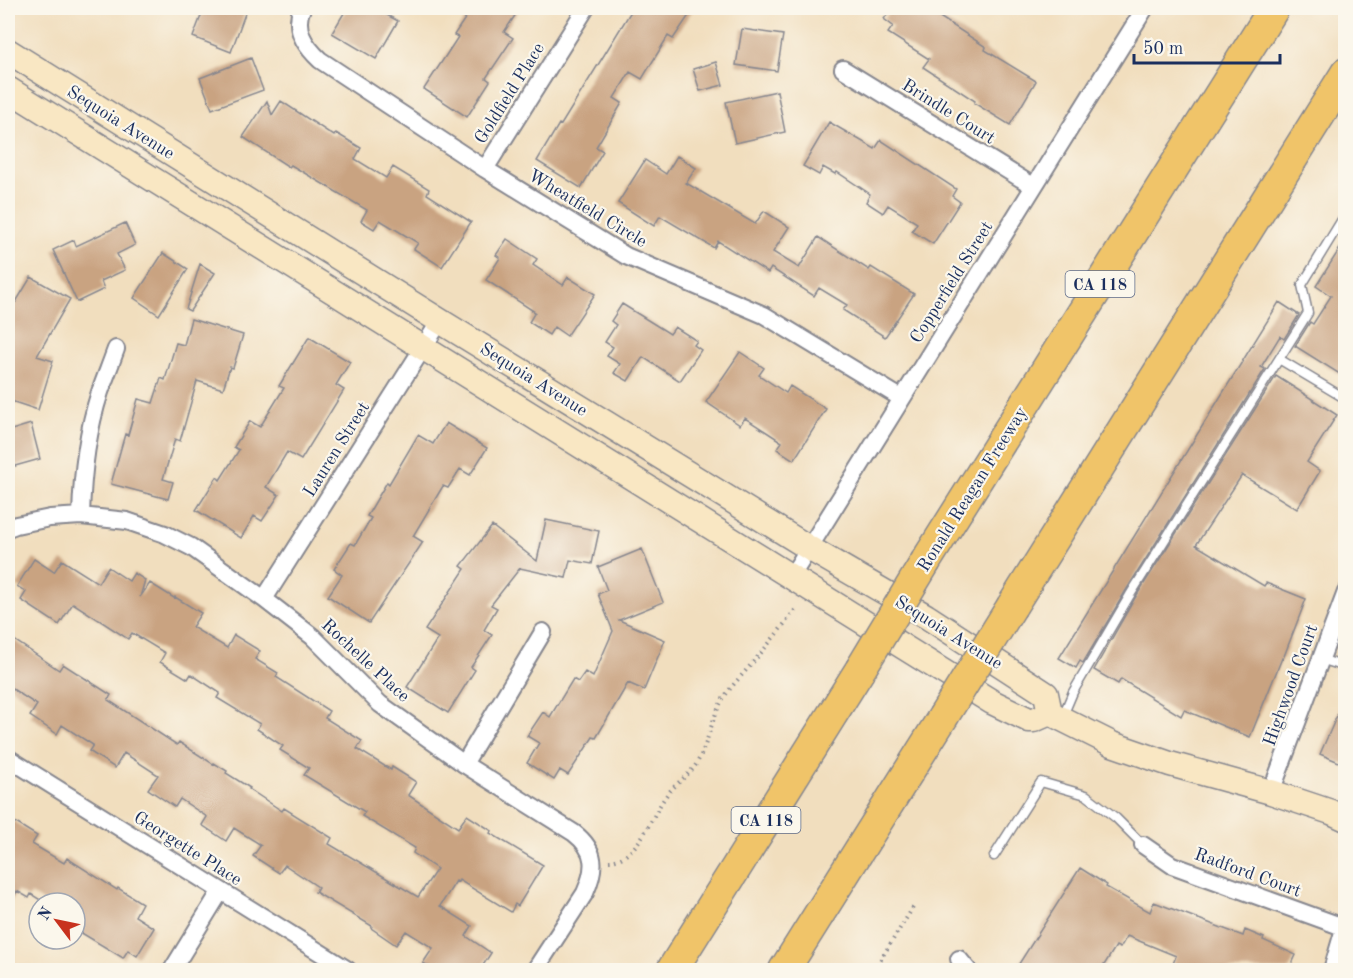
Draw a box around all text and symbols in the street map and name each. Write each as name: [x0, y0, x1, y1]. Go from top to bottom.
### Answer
scale bar: [1134, 27, 1280, 65]
street label: Goldfield Place: [472, 40, 548, 147]
text: 50 m: [1143, 40, 1183, 58]
street label: Brindle Court: [899, 76, 998, 148]
street label: Sequoia Avenue: [64, 83, 177, 163]
street label: Wheatfield Circle: [525, 166, 650, 251]
street label: Copperfield Street: [907, 218, 997, 347]
road number: CA 118: [1066, 271, 1134, 297]
street label: Sequoia Avenue: [477, 340, 590, 420]
street label: Lauren Street: [300, 399, 373, 500]
street label: Ronald Reagan Freeway: [915, 403, 1031, 575]
street label: Sequoia Avenue: [892, 593, 1005, 673]
street label: Rochelle Place: [318, 616, 413, 706]
street label: Highwood Court: [1261, 622, 1321, 749]
road number: CA 118: [732, 807, 801, 833]
street label: Georgette Place: [130, 808, 245, 889]
street label: Radford Court: [1192, 845, 1303, 901]
north arrow: [27, 891, 87, 951]
text: N: [36, 904, 56, 924]

